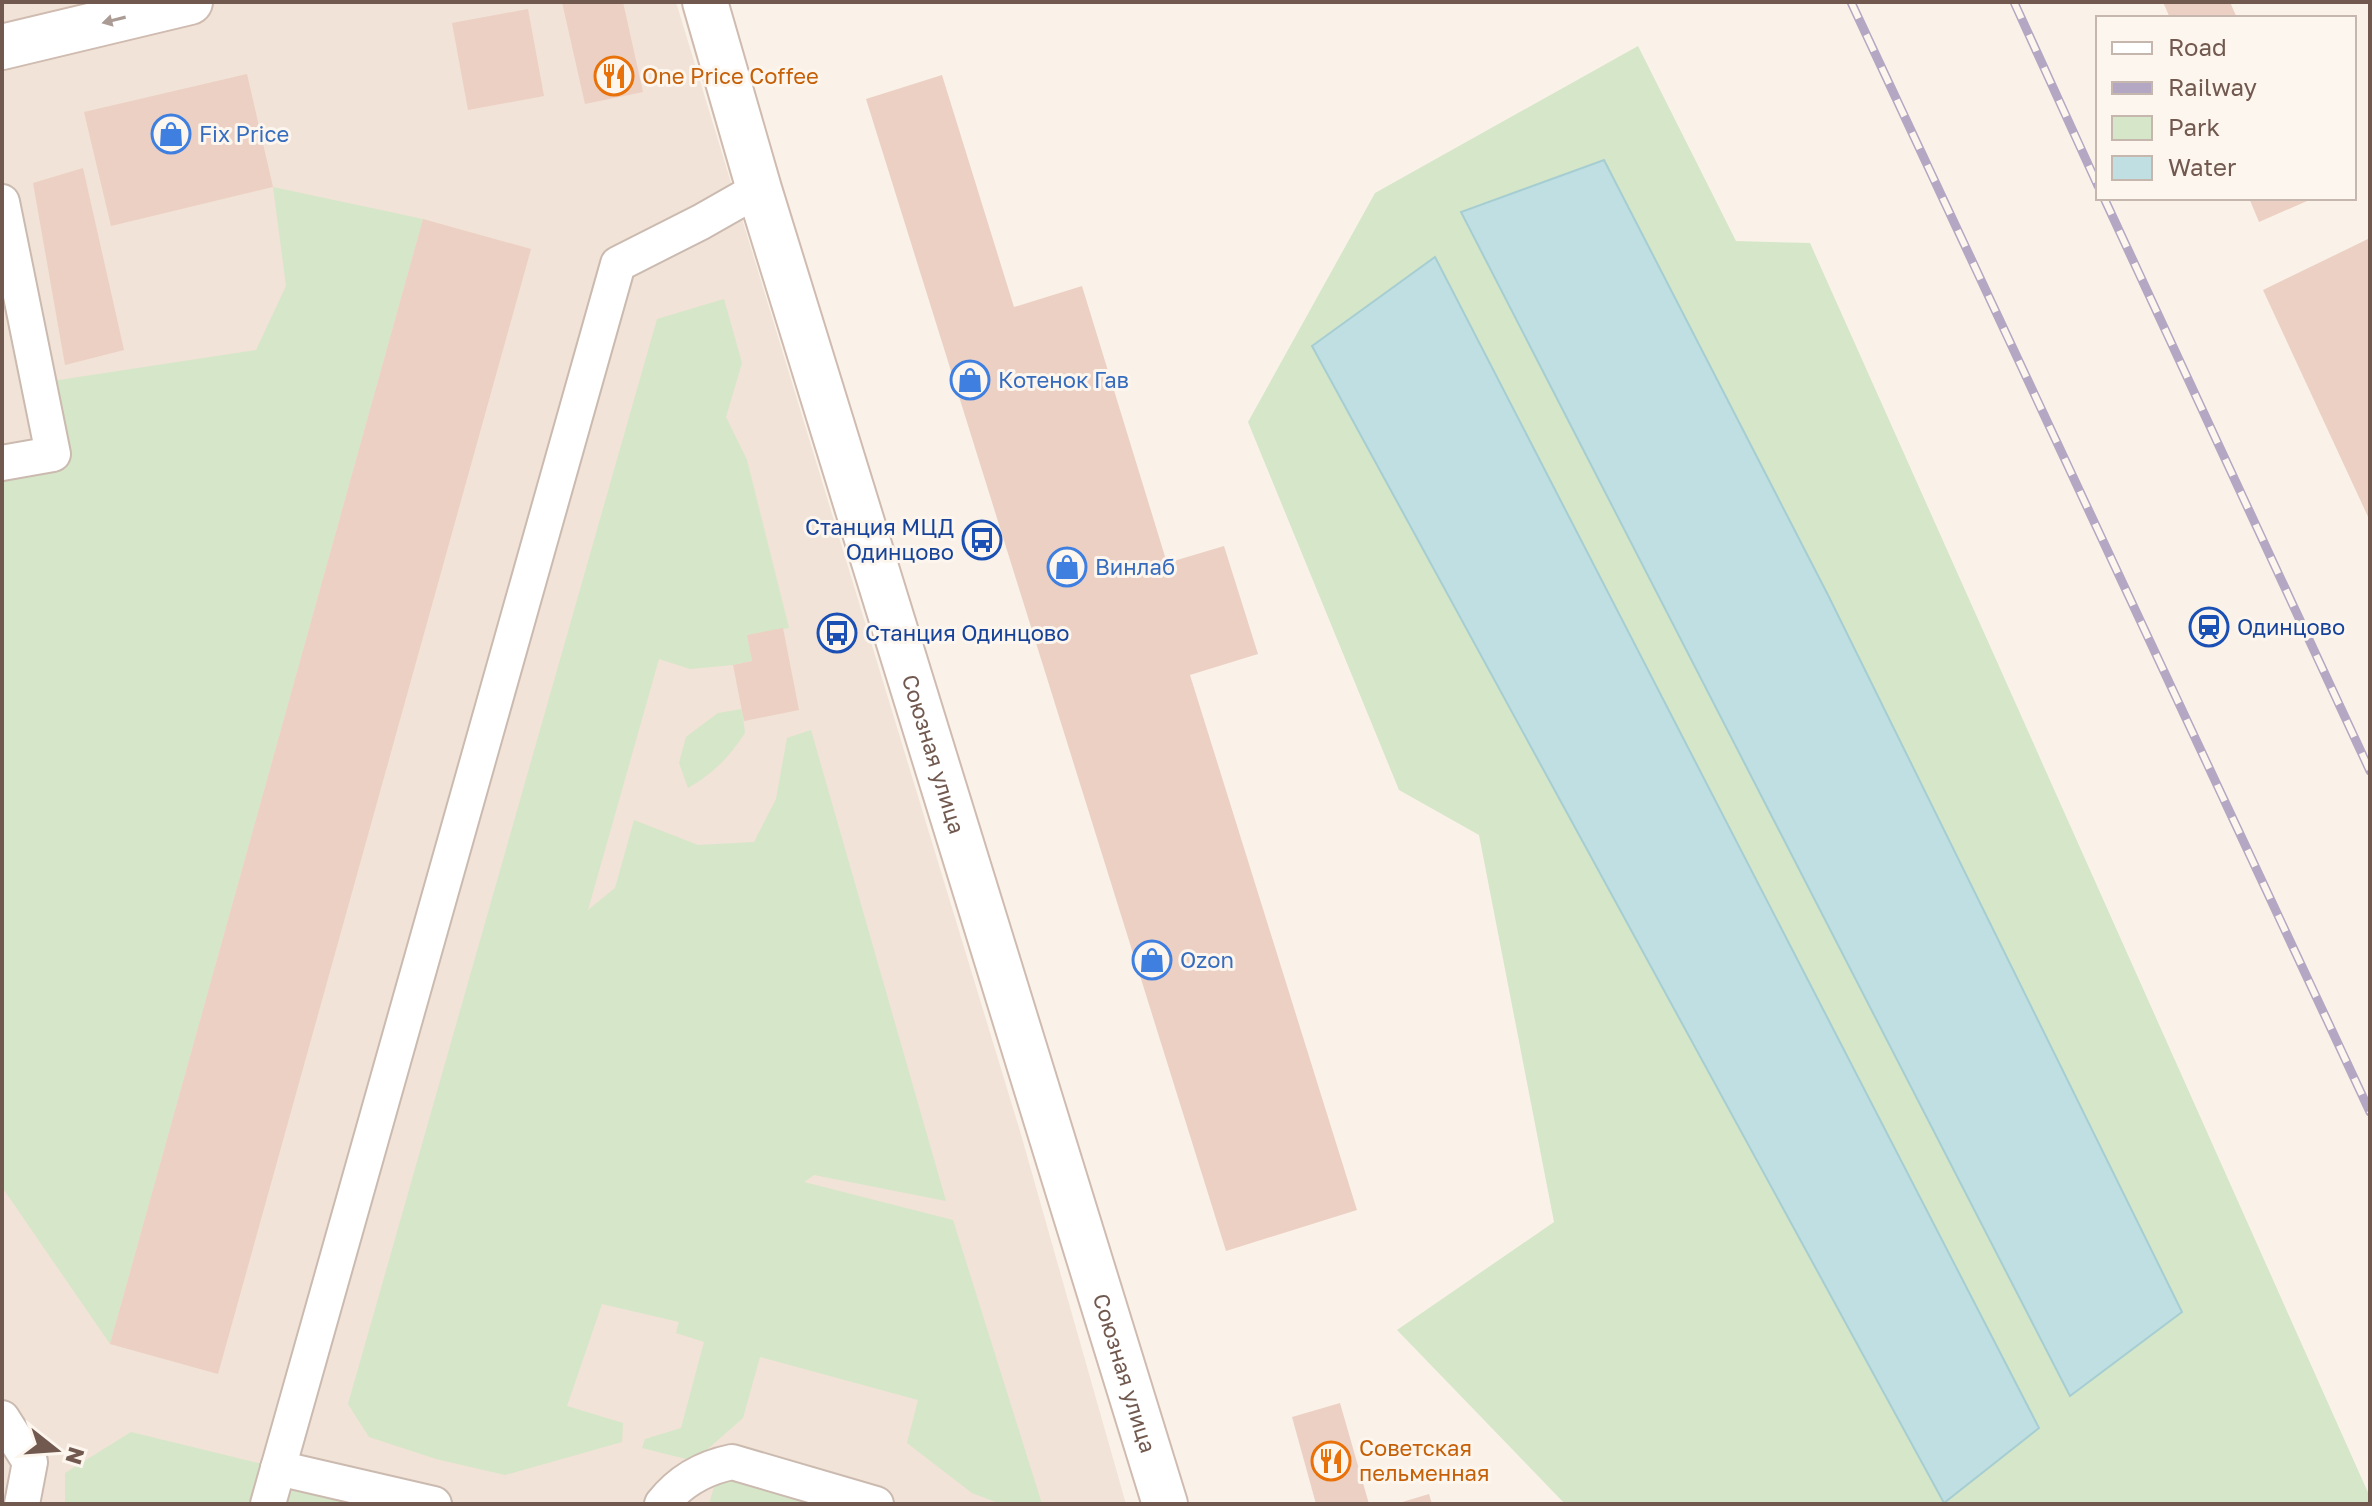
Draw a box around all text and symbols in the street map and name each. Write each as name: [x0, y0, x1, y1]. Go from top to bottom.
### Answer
one-way arrow: [102, 15, 127, 27]
legend: [2096, 16, 2356, 200]
text: Road: [2168, 32, 2227, 61]
restaurant icon: One Price Coffee: [593, 55, 635, 97]
place label: One Price Coffee: [642, 62, 819, 89]
text: Railway: [2168, 72, 2257, 101]
text: Park: [2168, 112, 2220, 141]
shop icon: Fix Price: [150, 113, 192, 155]
place label: Fix Price: [199, 120, 289, 147]
text: Water: [2168, 152, 2236, 181]
shop icon: Котенок Гав: [949, 359, 991, 401]
place label: Котенок Гав: [998, 366, 1129, 393]
place label: Станция МЦД Одинцово: [805, 513, 954, 565]
bus stop icon: Станция МЦД Одинцово: [961, 519, 1003, 561]
shop icon: Винлаб: [1046, 546, 1088, 588]
place label: Винлаб: [1095, 553, 1175, 580]
station icon: Одинцово: [2188, 606, 2230, 648]
bus stop icon: Станция Одинцово: [816, 612, 858, 654]
place label: Одинцово: [2237, 613, 2345, 640]
place label: Станция Одинцово: [865, 619, 1070, 646]
street label: Союзная улица: [897, 671, 971, 837]
shop icon: Ozon: [1131, 939, 1173, 981]
place label: Ozon: [1180, 946, 1234, 973]
street label: Союзная улица: [1088, 1290, 1162, 1456]
north arrow: [16, 1410, 96, 1490]
place label: Советская пельменная: [1359, 1434, 1490, 1486]
restaurant icon: Советская пельменная: [1310, 1440, 1352, 1482]
text: N: [60, 1444, 91, 1468]

